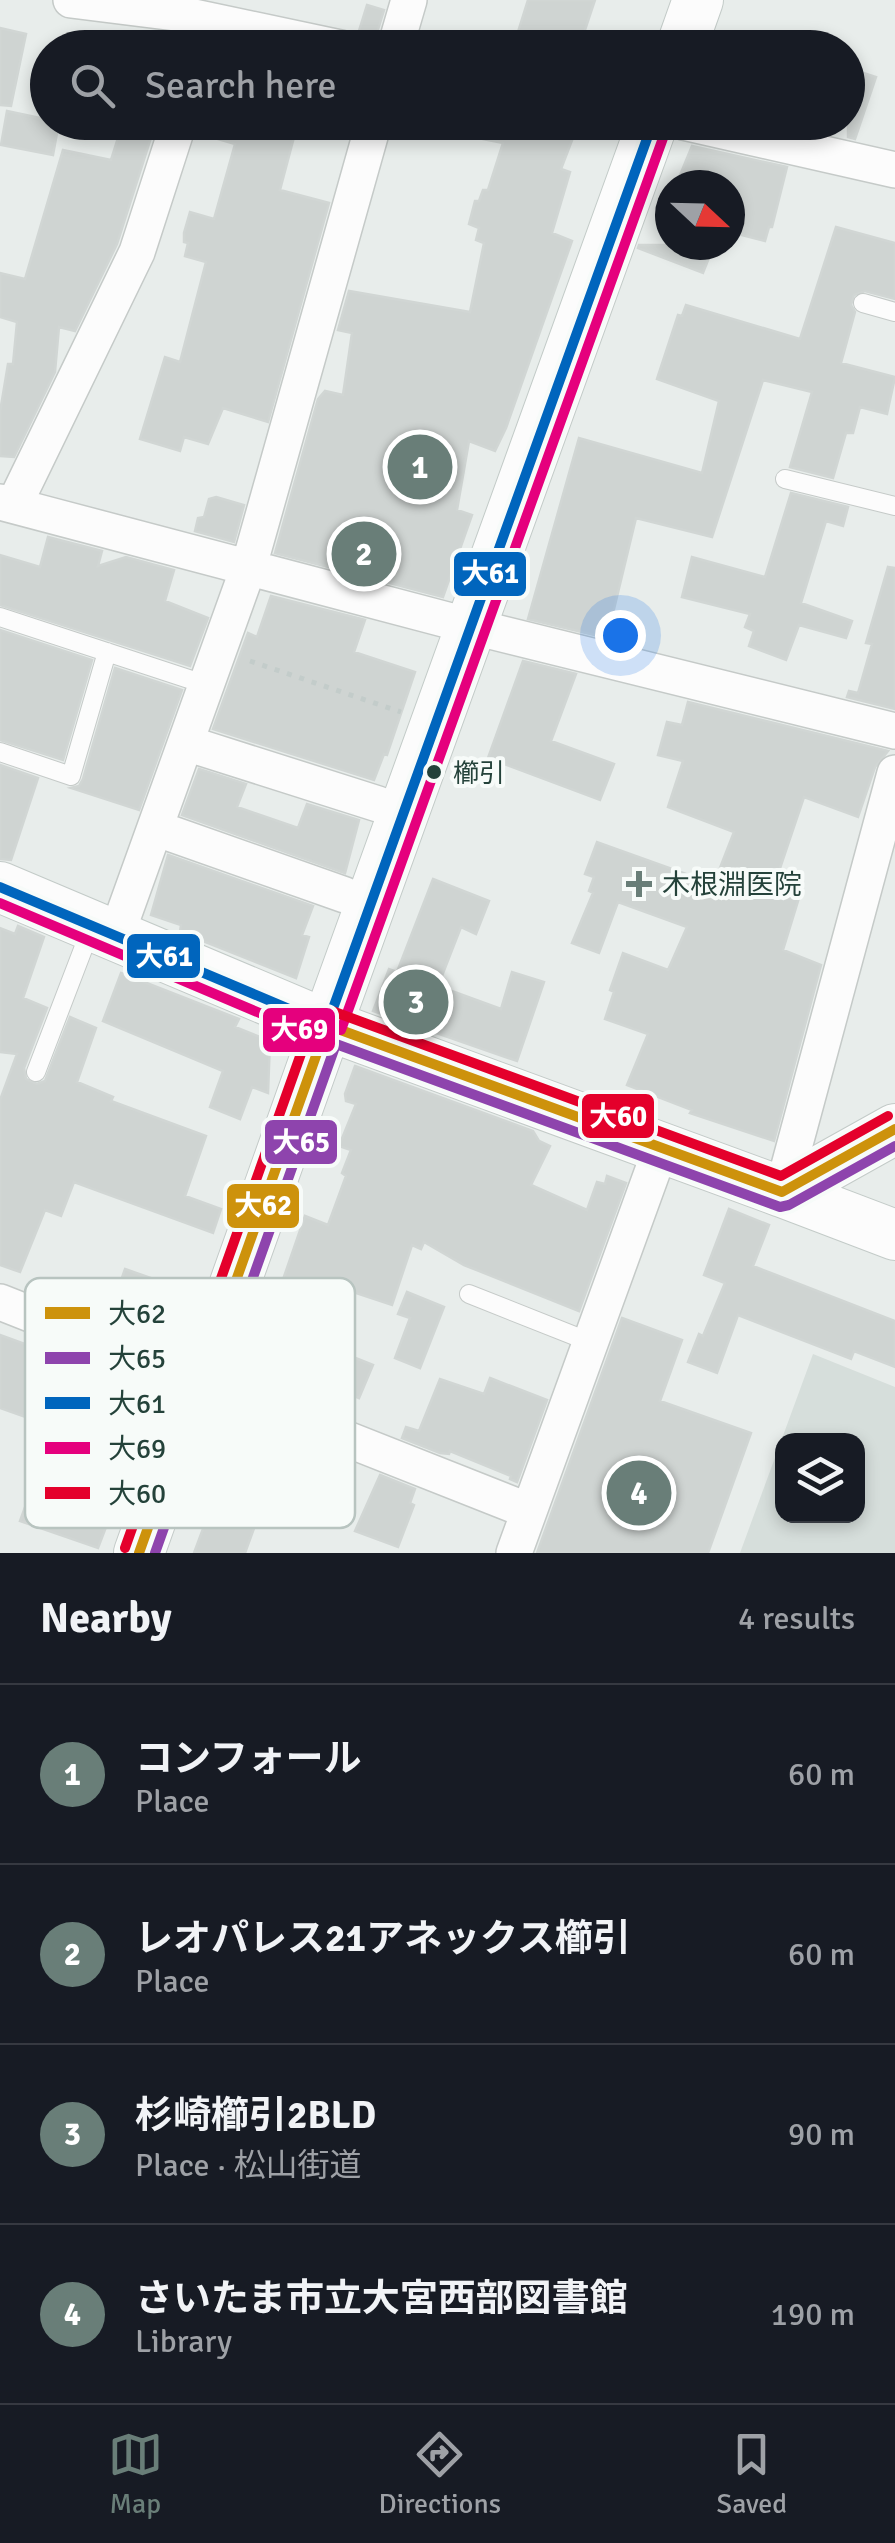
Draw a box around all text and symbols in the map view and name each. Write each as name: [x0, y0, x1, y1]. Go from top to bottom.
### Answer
search box: [30, 30, 865, 140]
icon: search: [65, 58, 120, 113]
text: Search here: [145, 62, 337, 109]
north arrow: [655, 170, 745, 260]
pin: 1: [388, 430, 452, 504]
pin: 2: [332, 516, 396, 592]
line badge: 大61: [452, 550, 528, 598]
text: 大61: [461, 557, 519, 591]
your location: [595, 610, 646, 661]
place label: 櫛引: [453, 758, 505, 790]
marker: 櫛引: [424, 762, 444, 782]
place label: 木根淵医院: [662, 868, 802, 902]
marker: 木根淵医院: [626, 871, 652, 897]
line badge: 大61: [125, 932, 202, 980]
text: 大61: [135, 940, 193, 974]
pin: 3: [384, 964, 448, 1040]
line badge: 大69: [261, 1006, 337, 1054]
text: 大69: [270, 1013, 328, 1047]
line badge: 大60: [580, 1092, 656, 1140]
text: 大60: [589, 1100, 647, 1134]
line badge: 大65: [263, 1118, 339, 1166]
text: 大65: [272, 1126, 330, 1160]
line badge: 大62: [225, 1182, 301, 1230]
text: 大62: [234, 1189, 292, 1223]
legend: [25, 1278, 355, 1528]
text: 大62: [108, 1297, 166, 1331]
text: 大65: [108, 1342, 166, 1376]
text: 大61: [108, 1387, 166, 1421]
text: 大69: [108, 1432, 166, 1466]
map controls: [775, 1433, 865, 1523]
button: layers: [775, 1433, 865, 1523]
pin: 4: [606, 1456, 672, 1530]
text: 大60: [108, 1477, 166, 1511]
text: Nearby: [40, 1593, 172, 1644]
text: 4 results: [738, 1599, 855, 1638]
text: コンフォール: [135, 1735, 362, 1782]
text: 1: [64, 1755, 81, 1794]
text: 60 m: [788, 1755, 855, 1794]
text: Place: [135, 1782, 210, 1821]
text: レオパレス21アネックス櫛引: [135, 1915, 631, 1962]
text: 2: [64, 1935, 81, 1974]
text: 60 m: [788, 1935, 855, 1974]
text: Place: [135, 1962, 210, 2001]
text: 杉崎櫛引2BLD: [135, 2092, 376, 2139]
text: 3: [64, 2115, 81, 2154]
text: 90 m: [788, 2115, 855, 2154]
text: Place · 松山街道: [135, 2146, 361, 2185]
text: さいたま市立大宮西部図書館: [135, 2275, 628, 2322]
text: 4: [64, 2295, 81, 2334]
text: 190 m: [771, 2295, 855, 2334]
text: Library: [135, 2322, 232, 2361]
tab: Map: [108, 2427, 163, 2521]
tab: Directions: [379, 2427, 501, 2521]
tab: Saved: [717, 2427, 787, 2521]

